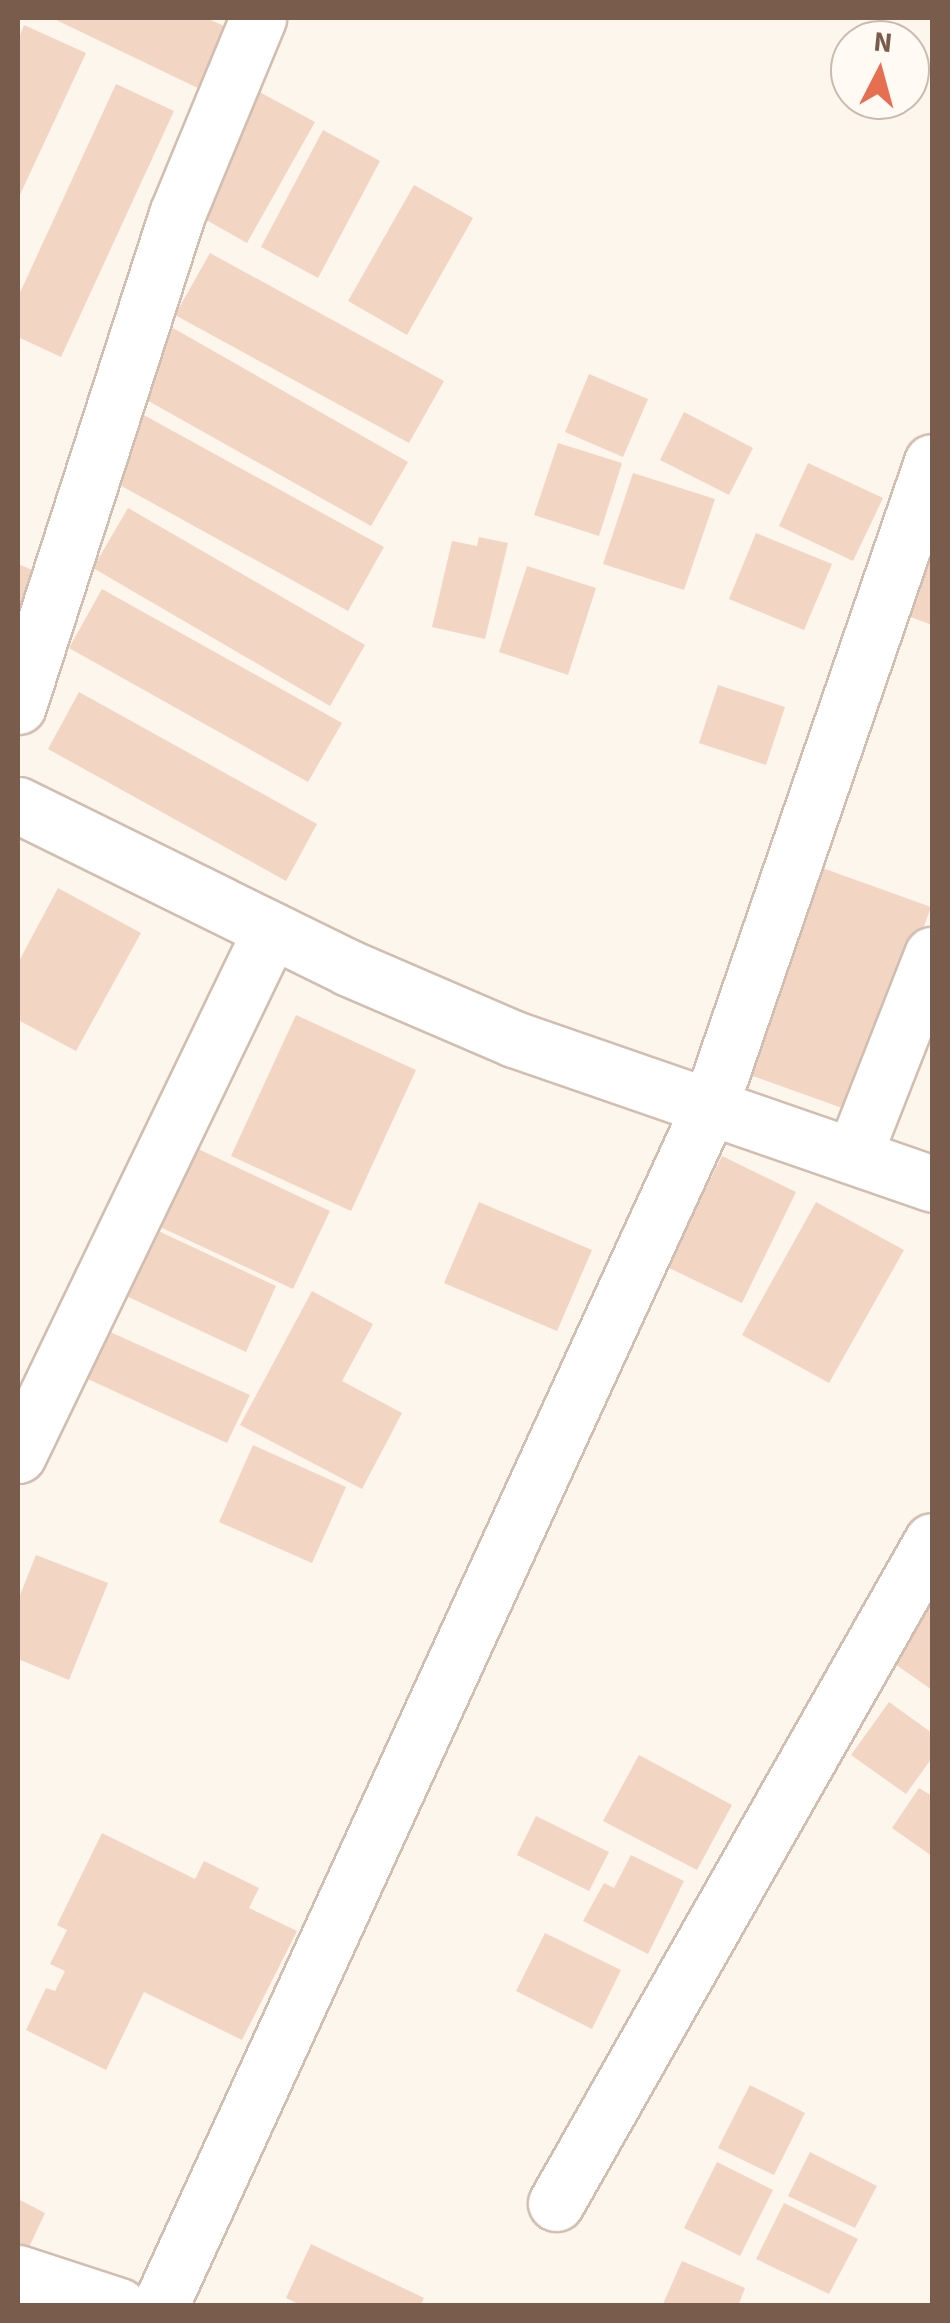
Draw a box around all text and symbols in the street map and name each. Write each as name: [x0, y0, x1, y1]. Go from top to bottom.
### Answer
north arrow: [830, 20, 930, 120]
text: N: [872, 21, 894, 63]

